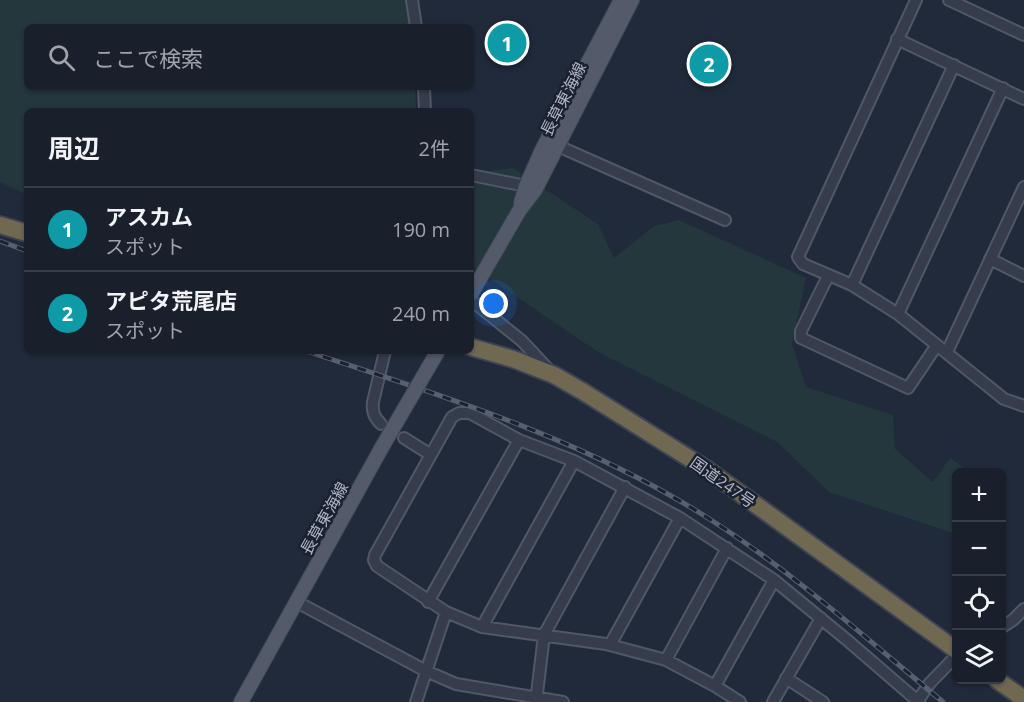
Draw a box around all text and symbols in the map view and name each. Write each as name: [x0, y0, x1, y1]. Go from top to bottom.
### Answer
pin: 1: [488, 20, 526, 66]
search box: [24, 24, 474, 90]
icon: search: [45, 41, 78, 74]
pin: 2: [690, 42, 728, 86]
text: ここで検索: [93, 43, 203, 73]
street label: 長草東海線: [535, 58, 591, 140]
text: 周辺: [48, 130, 100, 166]
text: 2件: [419, 135, 450, 162]
text: アスカム: [105, 201, 193, 231]
text: 1: [62, 216, 73, 243]
text: 190 m: [392, 216, 450, 243]
text: スポット: [105, 233, 185, 260]
text: アピタ荒尾店: [105, 285, 237, 315]
your location: [479, 289, 508, 318]
text: 2: [62, 300, 73, 327]
text: 240 m: [392, 300, 450, 327]
text: スポット: [105, 317, 185, 344]
street label: 国道247号: [686, 451, 760, 513]
map controls: [952, 468, 1006, 684]
button: +: [952, 468, 1006, 522]
street label: 長草東海線: [295, 478, 353, 558]
button: −: [952, 522, 1006, 576]
button: locate: [952, 576, 1006, 630]
button: layers: [952, 630, 1006, 684]

